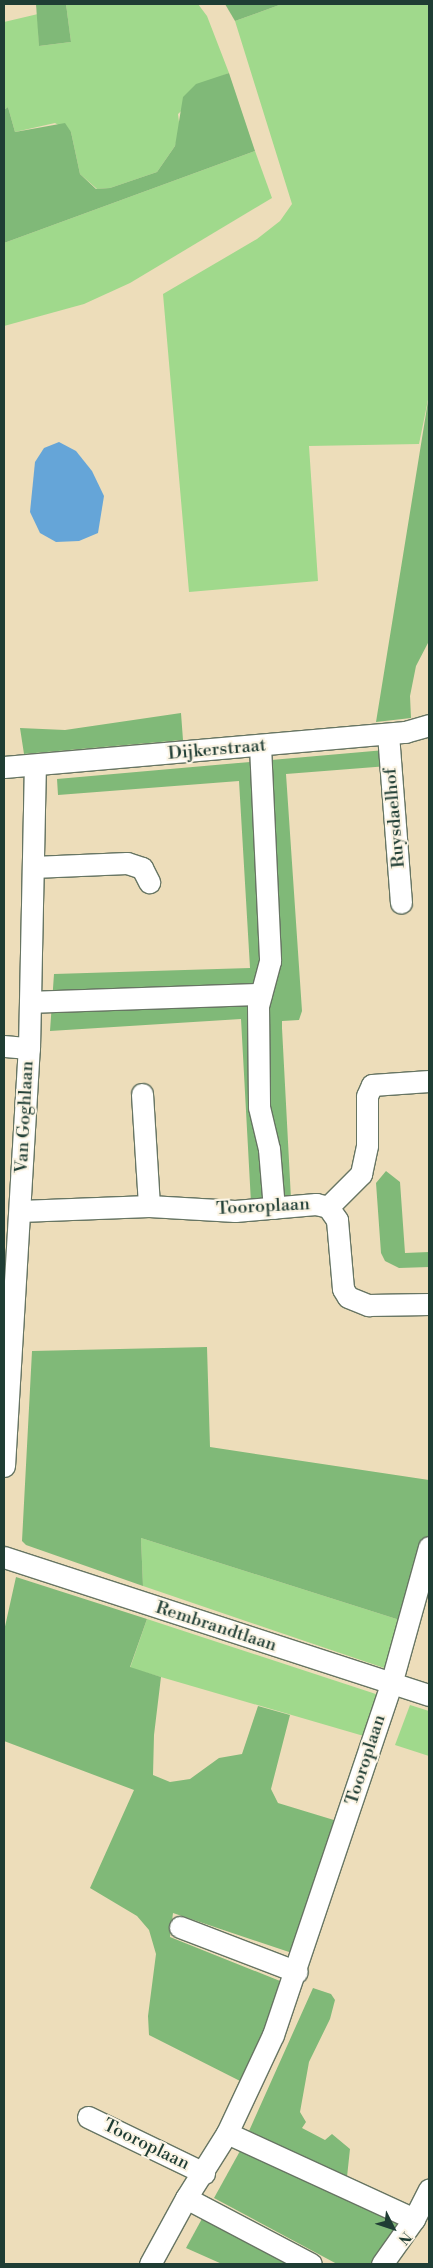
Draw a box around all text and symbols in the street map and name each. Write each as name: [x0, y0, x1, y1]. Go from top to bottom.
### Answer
street label: Dijkerstraat: [167, 735, 267, 765]
street label: Ruysdaelhof: [380, 767, 410, 869]
street label: Van Goghlaan: [11, 1060, 39, 1174]
street label: Tooroplaan: [216, 1194, 310, 1220]
street label: Rembrandtlaan: [153, 1597, 279, 1657]
street label: Tooroplaan: [341, 1712, 391, 1808]
street label: Tooroplaan: [99, 2115, 193, 2175]
north arrow: [368, 2203, 418, 2253]
text: N: [394, 2228, 415, 2248]

